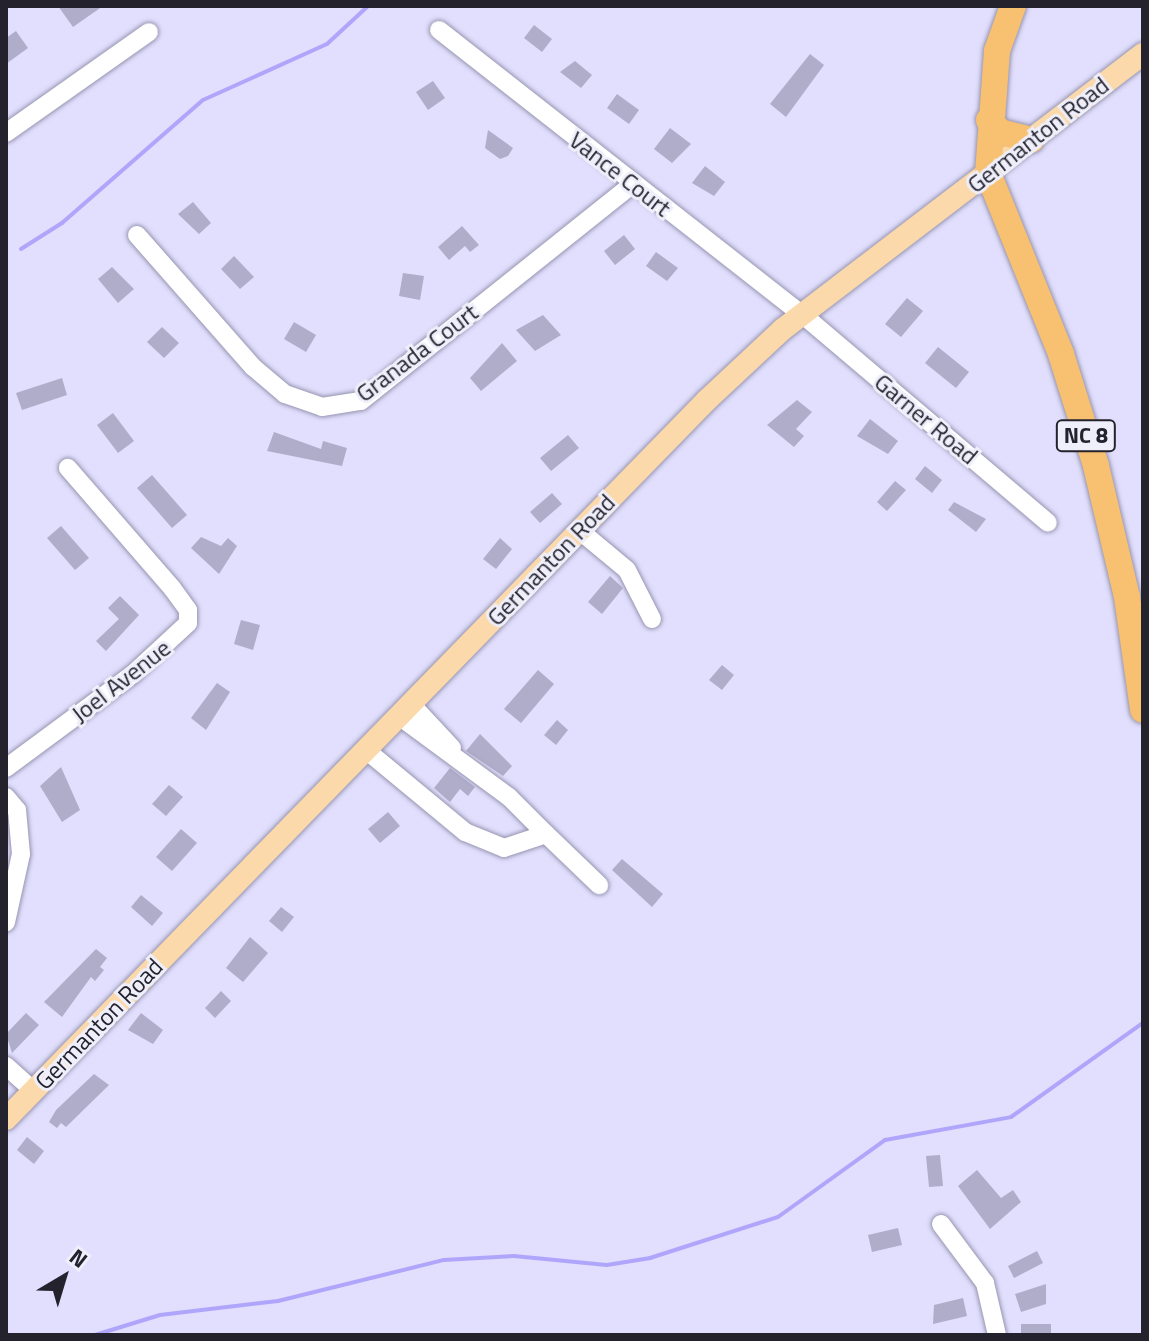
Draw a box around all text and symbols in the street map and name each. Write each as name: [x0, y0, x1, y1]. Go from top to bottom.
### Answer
street label: Germanton Road: [962, 71, 1114, 199]
street label: Vance Court: [563, 125, 677, 223]
street label: Granada Court: [350, 298, 484, 408]
street label: Garner Road: [869, 368, 983, 470]
road number: NC 8: [1054, 418, 1118, 454]
street label: Germanton Road: [481, 488, 621, 632]
street label: Joel Avenue: [66, 633, 176, 729]
street label: Germanton Road: [29, 952, 169, 1096]
north arrow: [24, 1237, 104, 1317]
text: N: [62, 1240, 95, 1276]

